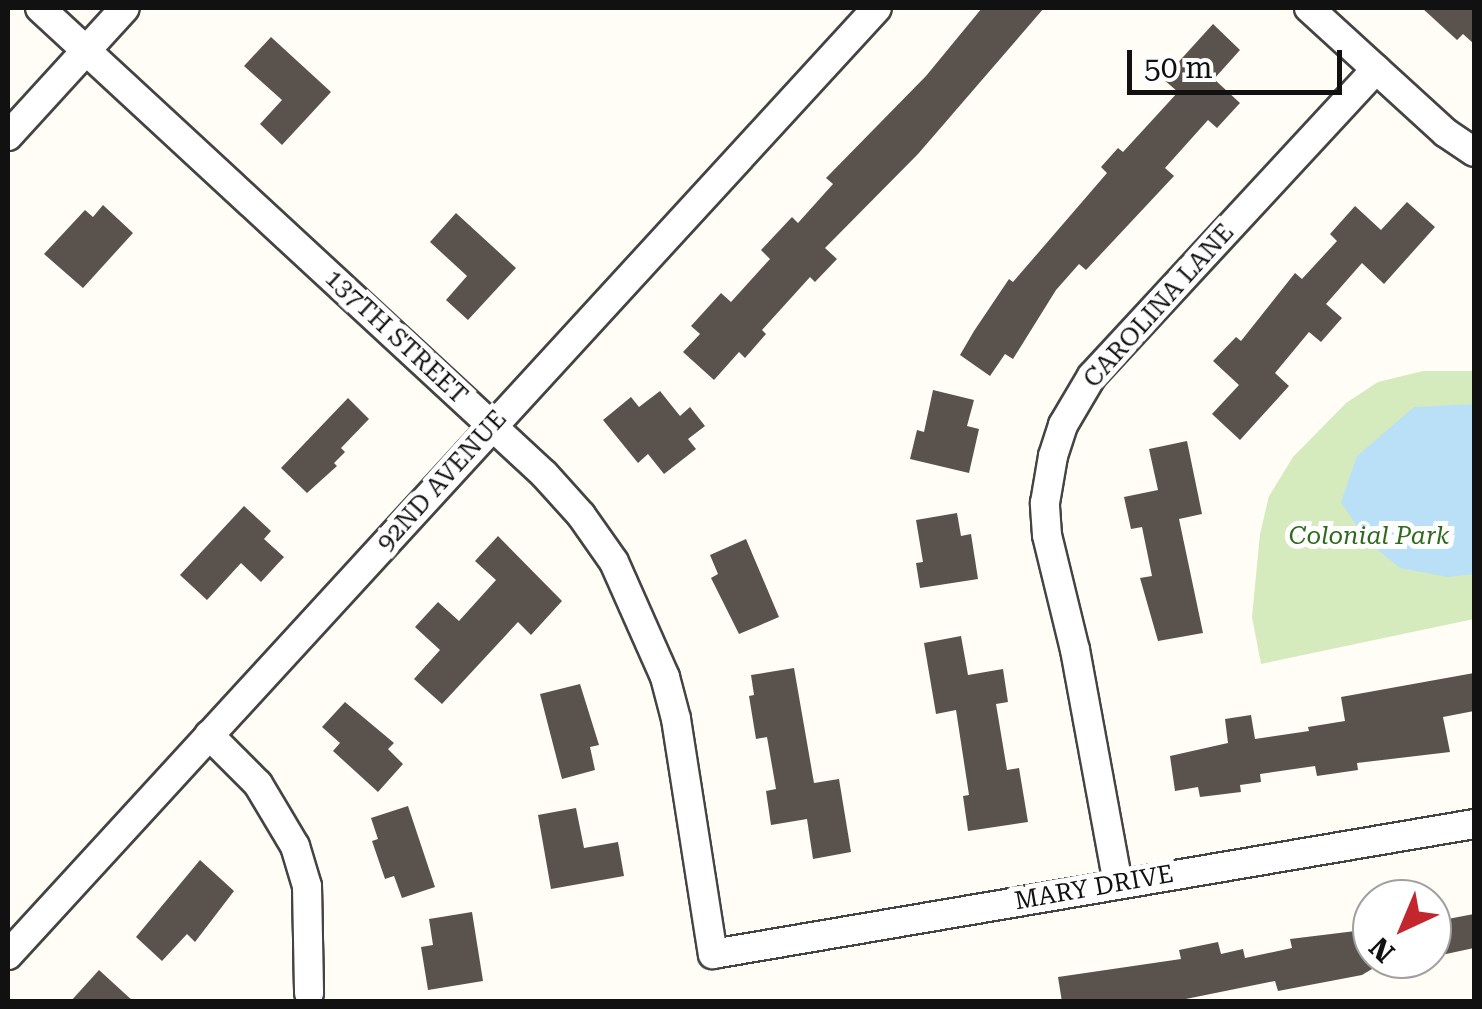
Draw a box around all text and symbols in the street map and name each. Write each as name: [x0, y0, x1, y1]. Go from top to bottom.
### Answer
scale bar: [1132, 30, 1347, 92]
text: 50 m: [1144, 50, 1213, 85]
street label: CAROLINA LANE: [1078, 218, 1240, 394]
street label: 137TH STREET: [319, 263, 473, 411]
street label: 92ND AVENUE: [371, 404, 513, 558]
park label: Colonial Park: [1289, 521, 1449, 551]
street label: MARY DRIVE: [1012, 859, 1176, 917]
north arrow: [1352, 879, 1452, 979]
text: N: [1363, 930, 1401, 969]

